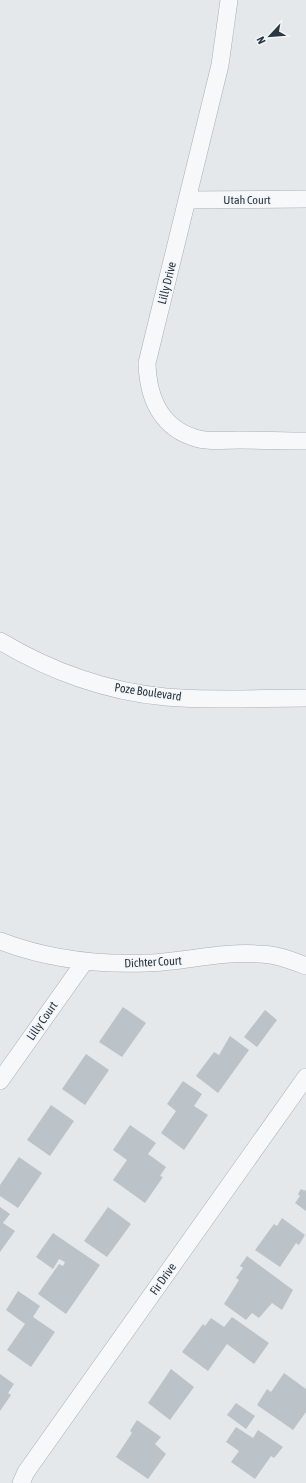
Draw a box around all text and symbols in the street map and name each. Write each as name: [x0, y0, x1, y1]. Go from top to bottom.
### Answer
north arrow: [250, 16, 290, 56]
text: N: [254, 35, 268, 46]
street label: Utah Court: [223, 193, 271, 207]
street label: Lilly Drive: [155, 260, 179, 306]
street label: Poze Boulevard: [113, 680, 183, 704]
street label: Dichter Court: [124, 953, 183, 970]
street label: Lilly Court: [24, 999, 61, 1043]
street label: Fir Drive: [147, 1260, 179, 1298]

